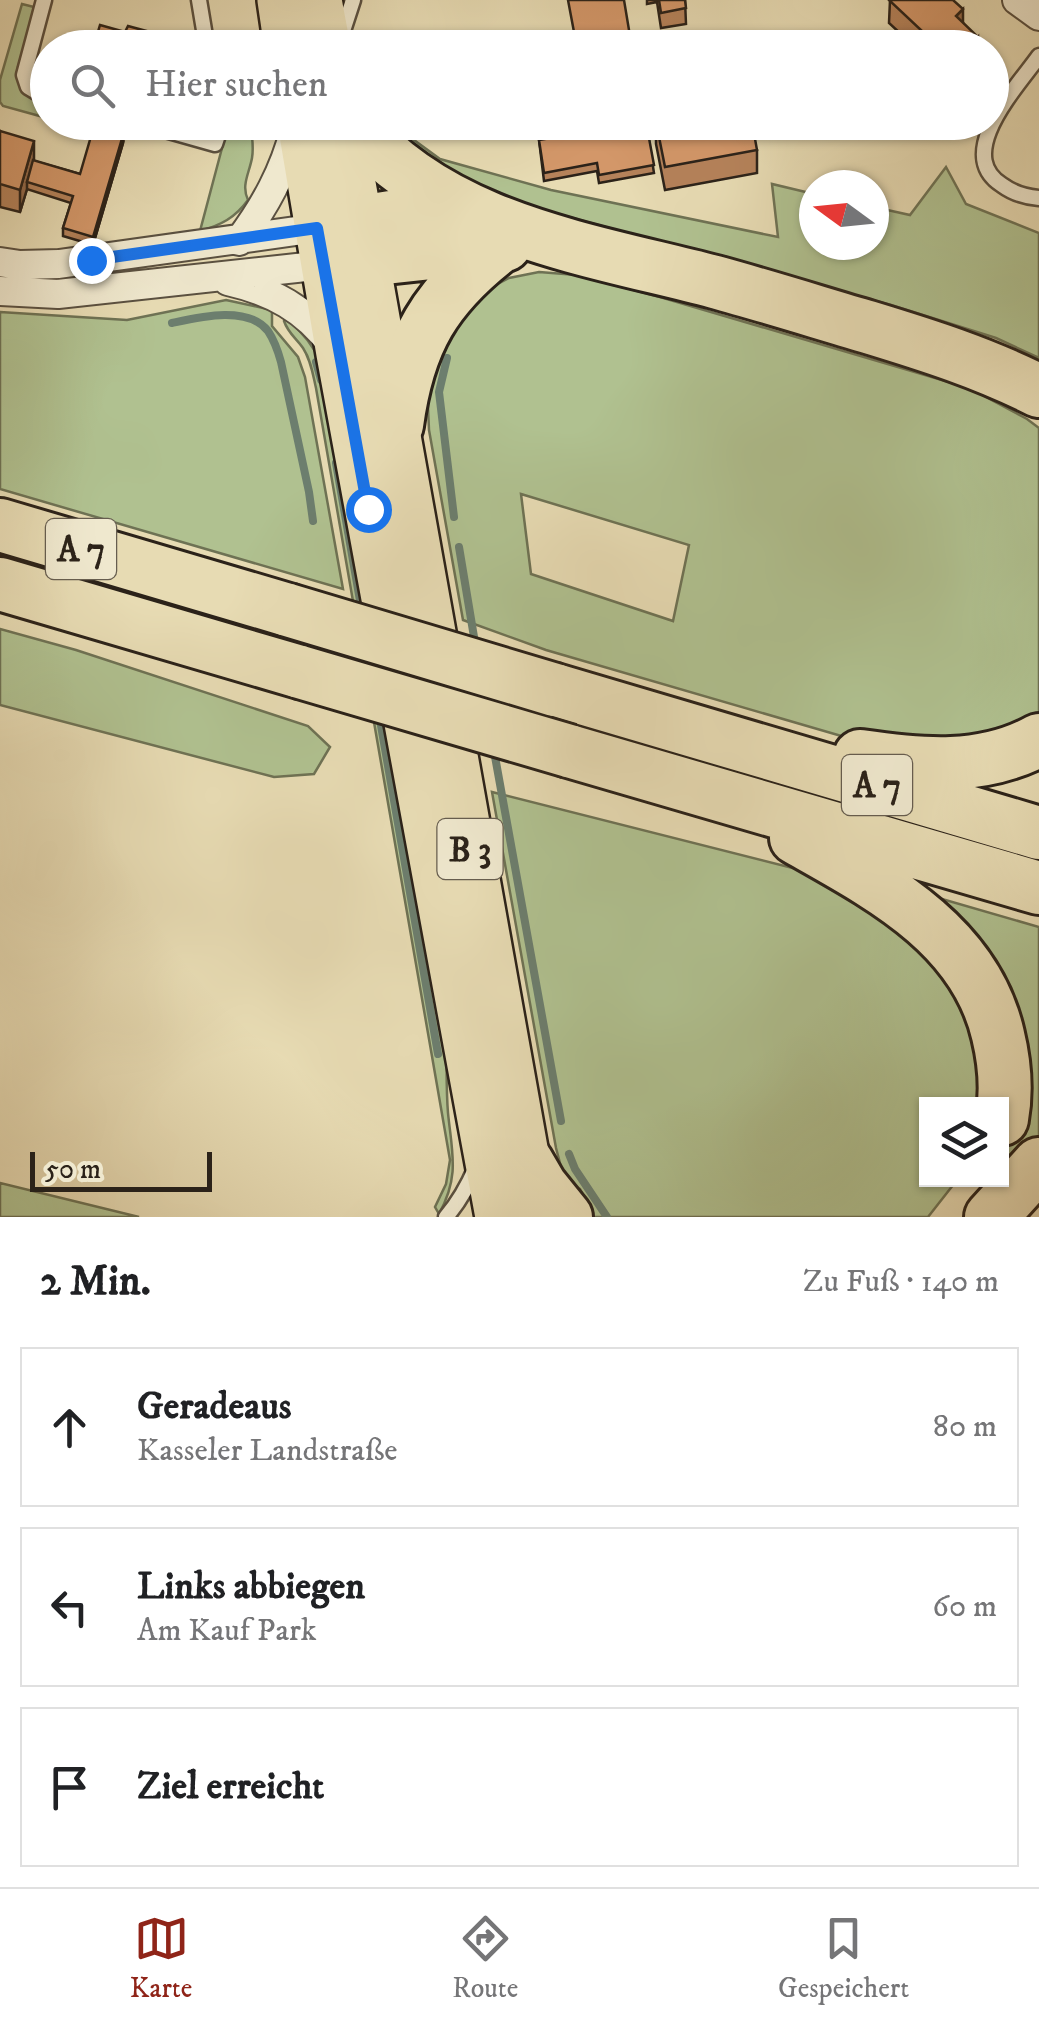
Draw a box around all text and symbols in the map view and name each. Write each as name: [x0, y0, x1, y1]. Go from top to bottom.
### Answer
search box: [30, 30, 1009, 140]
icon: search: [65, 58, 120, 113]
text: Hier suchen: [145, 61, 328, 109]
north arrow: [799, 170, 889, 260]
route end: [69, 238, 115, 284]
route start: [346, 487, 392, 533]
road number: A 7: [46, 519, 116, 579]
road number: A 7: [842, 755, 912, 815]
road number: B 3: [438, 819, 502, 879]
map controls: [919, 1097, 1009, 1187]
button: layers: [919, 1097, 1009, 1187]
scale bar: [30, 1147, 212, 1192]
text: 50 m: [45, 1152, 101, 1187]
text: 2 Min.: [40, 1256, 151, 1308]
text: Zu Fuß · 140 m: [803, 1262, 999, 1302]
text: Geradeaus: [137, 1383, 291, 1431]
icon: ahead: [42, 1400, 97, 1455]
text: 80 m: [933, 1407, 997, 1447]
text: Kasseler Landstraße: [137, 1431, 398, 1471]
text: Links abbiegen: [137, 1563, 365, 1611]
icon: left: [42, 1580, 97, 1635]
text: 60 m: [932, 1587, 997, 1627]
text: Am Kauf Park: [137, 1611, 317, 1651]
icon: arrive: [42, 1760, 97, 1815]
text: Ziel erreicht: [137, 1763, 324, 1811]
tab: Karte: [130, 1911, 192, 2006]
tab: Route: [452, 1911, 518, 2006]
tab: Gespeichert: [778, 1911, 909, 2006]

